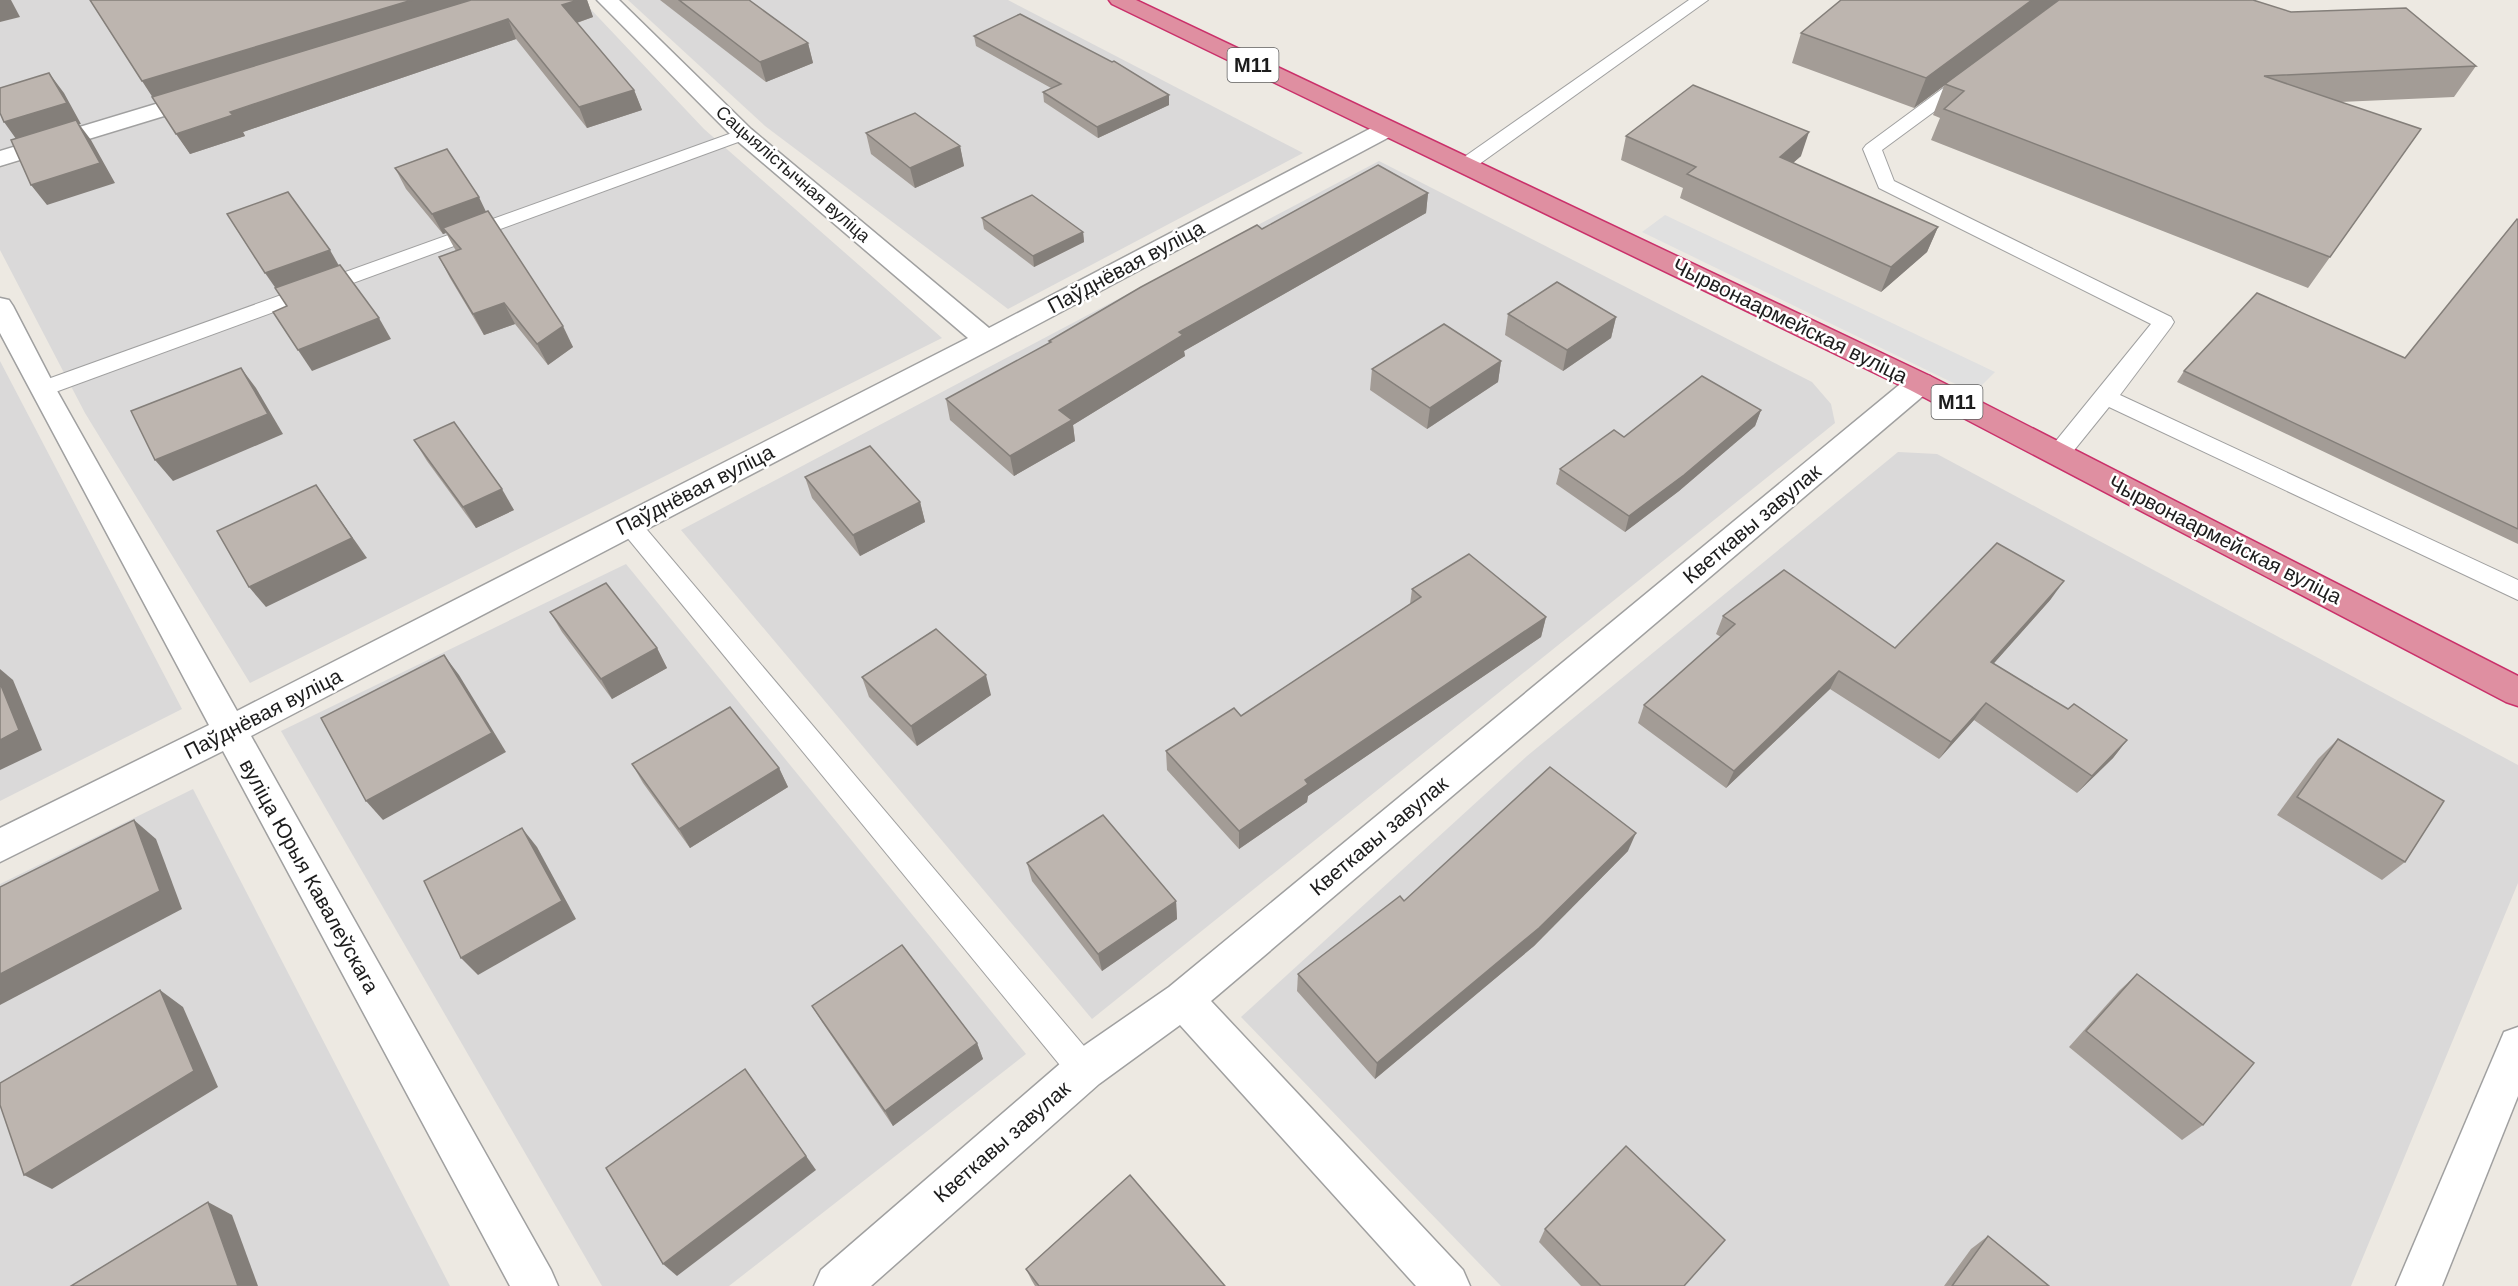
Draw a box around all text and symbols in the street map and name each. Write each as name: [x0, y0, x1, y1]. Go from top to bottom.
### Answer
road number: М11: [1228, 48, 1278, 82]
street label: Сацыялістычная вуліца: [712, 102, 875, 247]
street label: Паўднёвая вуліца: [1044, 215, 1208, 318]
street label: Чырвонаармейская вуліца: [1669, 254, 1912, 388]
road number: М11: [1932, 385, 1982, 419]
street label: Паўднёвая вуліца: [612, 440, 778, 539]
street label: Кветкавы завулак: [1678, 459, 1826, 588]
street label: Чырвонаармейская вуліца: [2105, 471, 2346, 609]
street label: Паўднёвая вуліца: [180, 664, 346, 763]
street label: вуліца Юрыя Кавалеўскага: [235, 755, 384, 997]
street label: Кветкавы завулак: [1305, 771, 1453, 900]
street label: Кветкавы завулак: [929, 1076, 1075, 1207]

